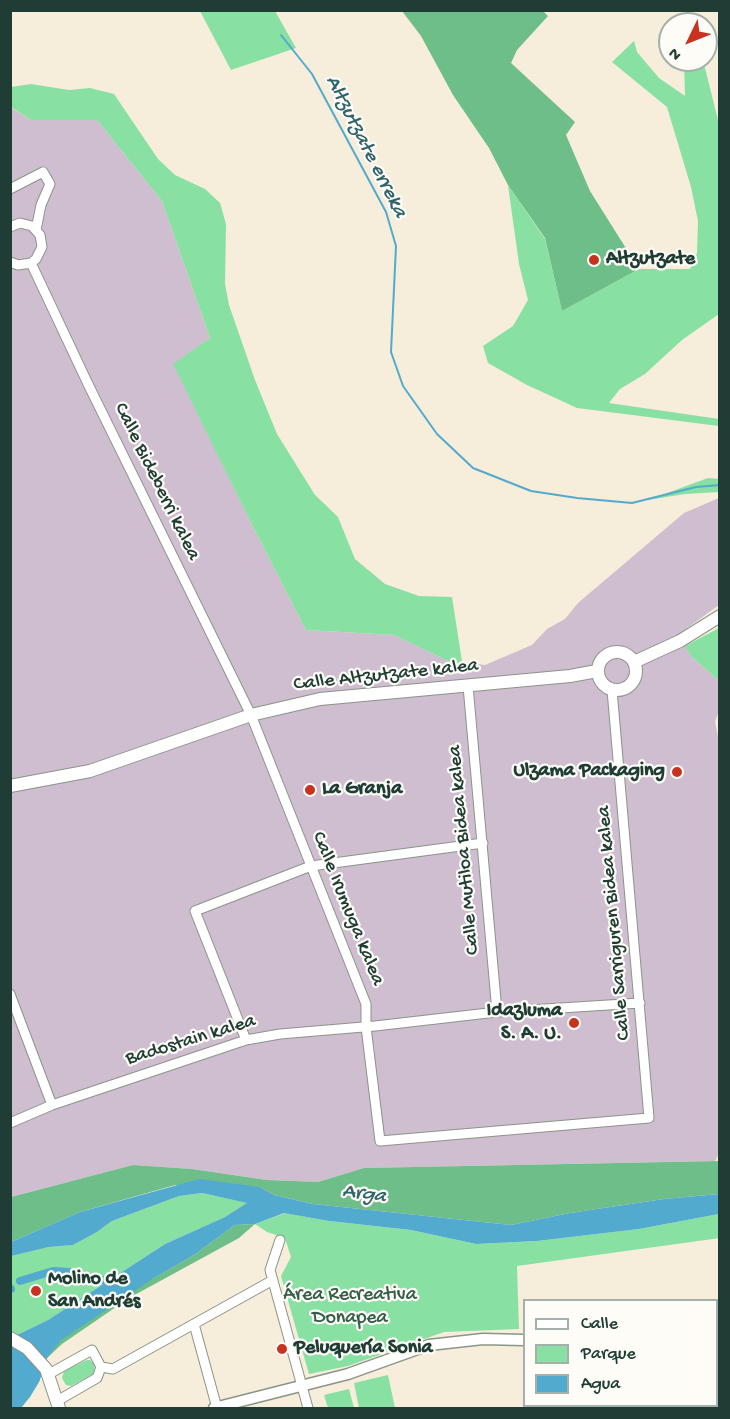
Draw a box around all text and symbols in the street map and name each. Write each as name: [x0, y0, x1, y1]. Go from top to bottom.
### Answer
north arrow: [658, 12, 718, 72]
text: N: [665, 43, 686, 64]
water label: Altzutzate erreka: [318, 72, 412, 222]
place label: Altzutzate: [606, 248, 695, 272]
marker: Altzutzate: [587, 253, 601, 267]
street label: Calle Bideberri kalea: [107, 399, 205, 565]
street label: Calle Altzutzate kalea: [292, 654, 480, 698]
street label: Calle Mutiloa Bidea kalea: [444, 744, 486, 956]
place label: Ulzama Packaging: [514, 760, 665, 784]
marker: Ulzama Packaging: [670, 765, 684, 779]
place label: La Granja: [322, 778, 402, 802]
marker: La Granja: [303, 783, 317, 797]
street label: Calle Sarriguren Bidea kalea: [593, 805, 637, 1041]
street label: Calle Irumuga kalea: [305, 829, 389, 989]
place label: Idazluma S. A. U.: [486, 1000, 562, 1047]
street label: Badostain kalea: [123, 1010, 259, 1072]
marker: Idazluma S. A. U.: [567, 1016, 581, 1030]
water label: Arga: [341, 1180, 387, 1210]
place label: Molino de San Andrés: [48, 1268, 140, 1315]
marker: Molino de San Andrés: [29, 1284, 43, 1298]
park label: Área Recreativa Donapea: [283, 1284, 417, 1331]
legend: [523, 1299, 718, 1407]
text: Calle: [581, 1314, 618, 1335]
place label: Peluquería Sonia: [294, 1337, 433, 1361]
marker: Peluquería Sonia: [275, 1342, 289, 1356]
text: Parque: [581, 1344, 636, 1365]
text: Agua: [581, 1374, 620, 1395]

